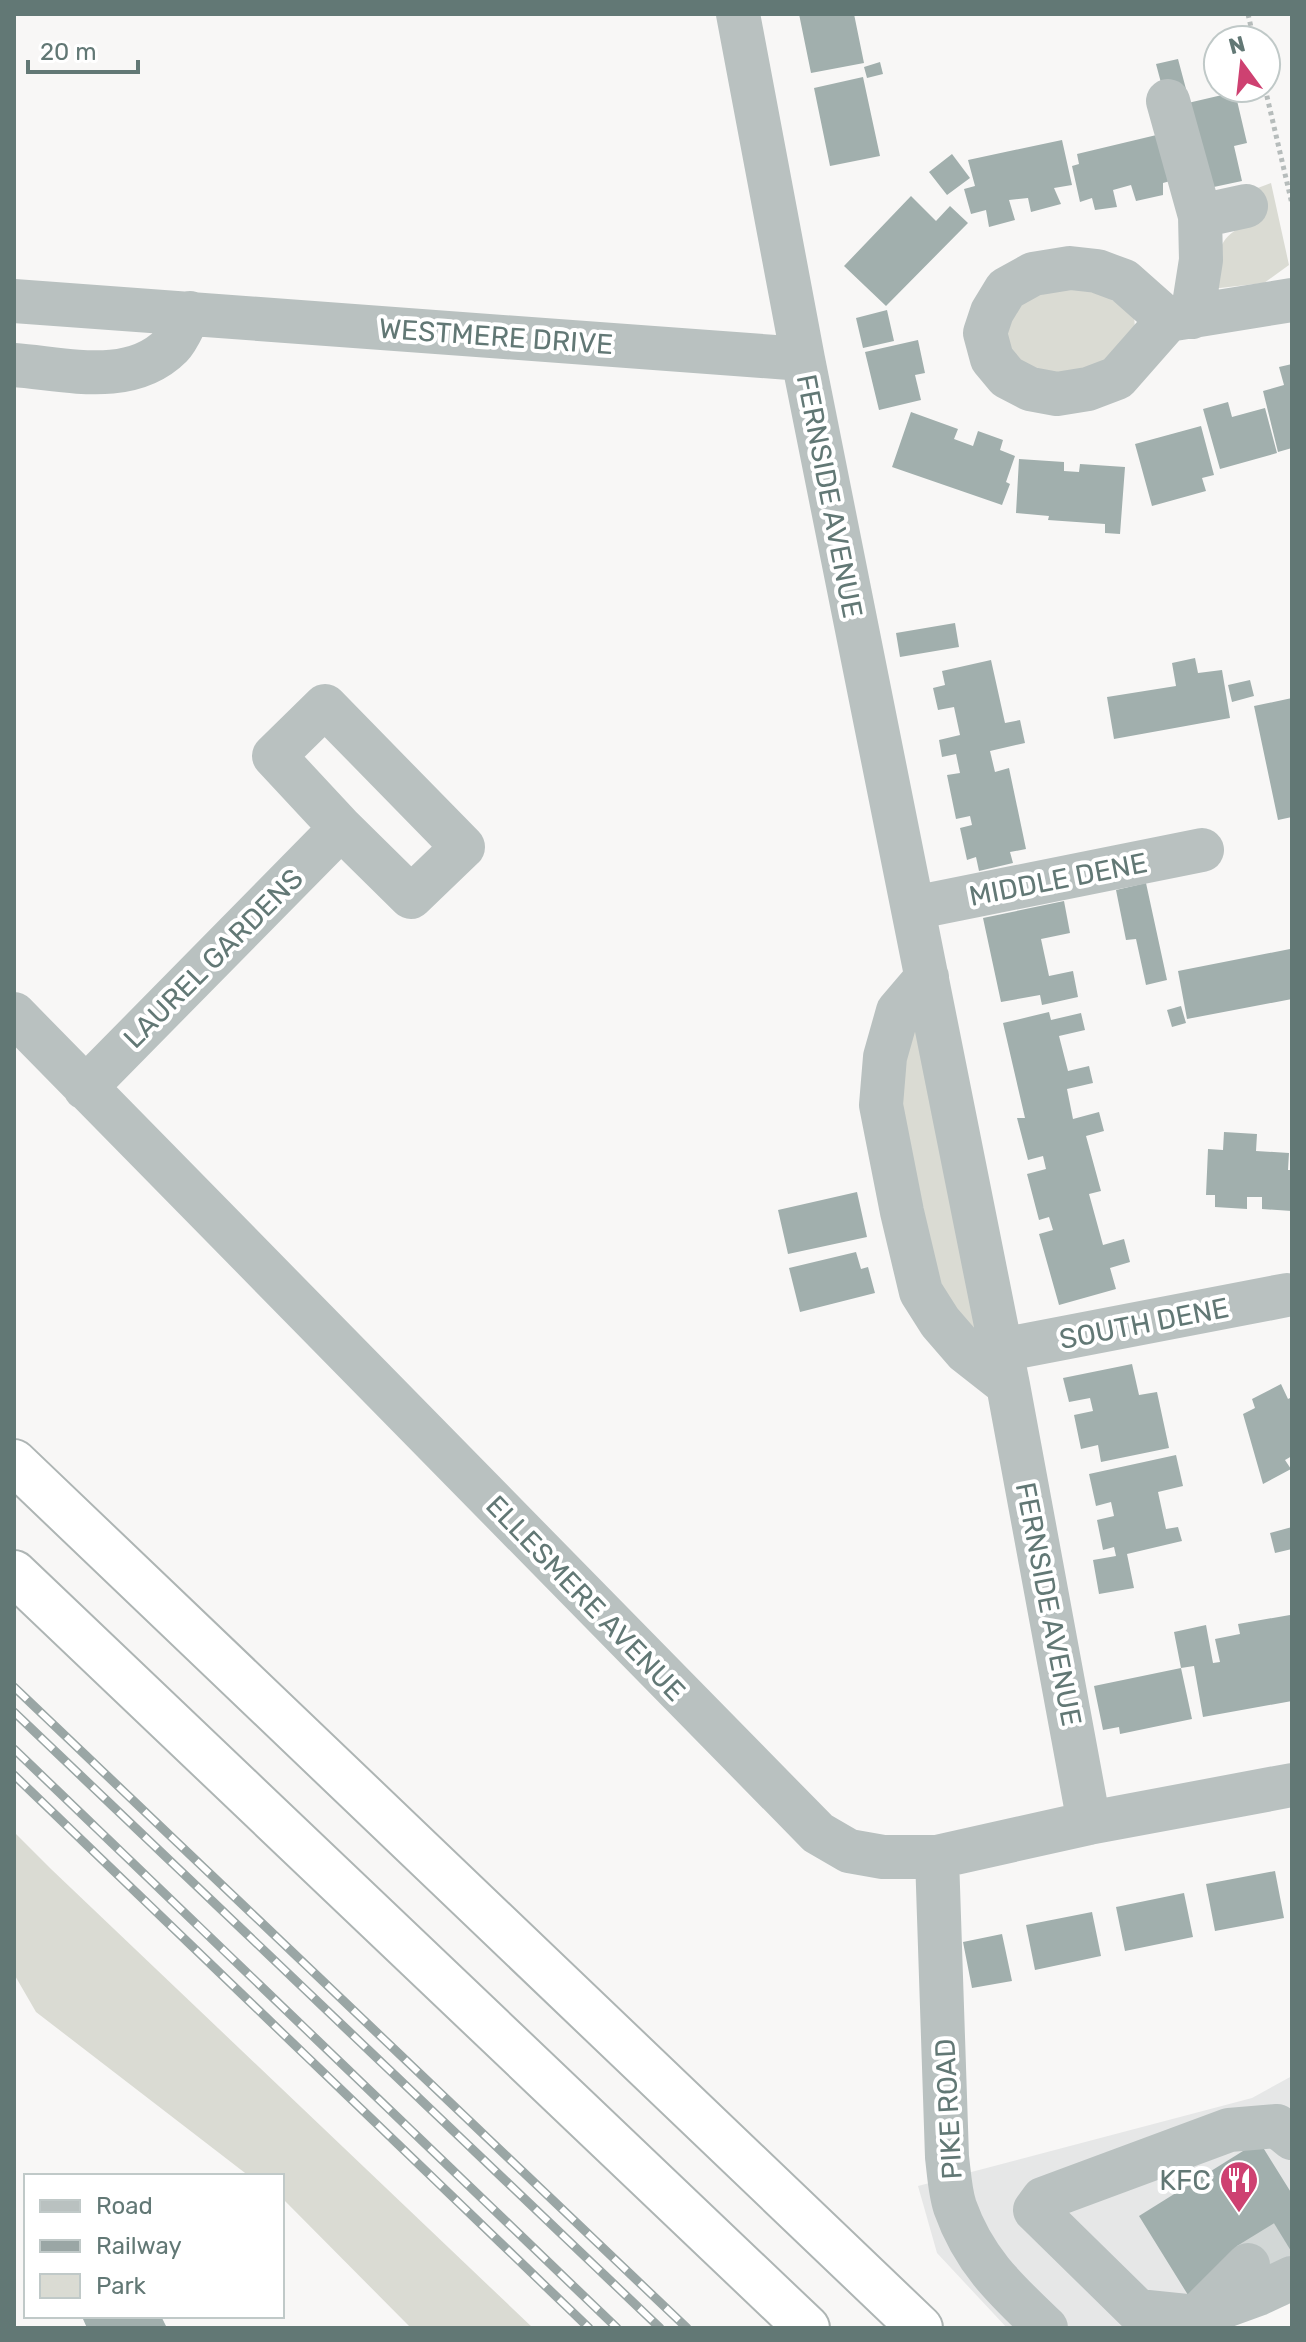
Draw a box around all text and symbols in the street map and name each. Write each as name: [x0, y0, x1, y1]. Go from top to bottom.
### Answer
scale bar: [28, 24, 138, 74]
north arrow: [1202, 24, 1282, 104]
text: N: [1226, 30, 1248, 60]
text: 20 m: [40, 38, 97, 66]
street label: WESTMERE DRIVE: [378, 312, 614, 361]
street label: FERNSIDE AVENUE: [790, 372, 869, 621]
street label: MIDDLE DENE: [966, 846, 1150, 913]
street label: LAUREL GARDENS: [117, 862, 310, 1055]
street label: SOUTH DENE: [1057, 1291, 1232, 1356]
street label: FERNSIDE AVENUE: [1009, 1480, 1088, 1729]
street label: ELLESMERE AVENUE: [479, 1489, 692, 1708]
street label: PIKE ROAD: [928, 2038, 969, 2180]
restaurant icon: KFC: [1218, 2159, 1260, 2214]
place label: KFC: [1159, 2164, 1211, 2197]
legend: [24, 2174, 284, 2318]
text: Road: [96, 2192, 153, 2220]
text: Railway: [96, 2232, 182, 2260]
text: Park: [96, 2272, 147, 2300]

